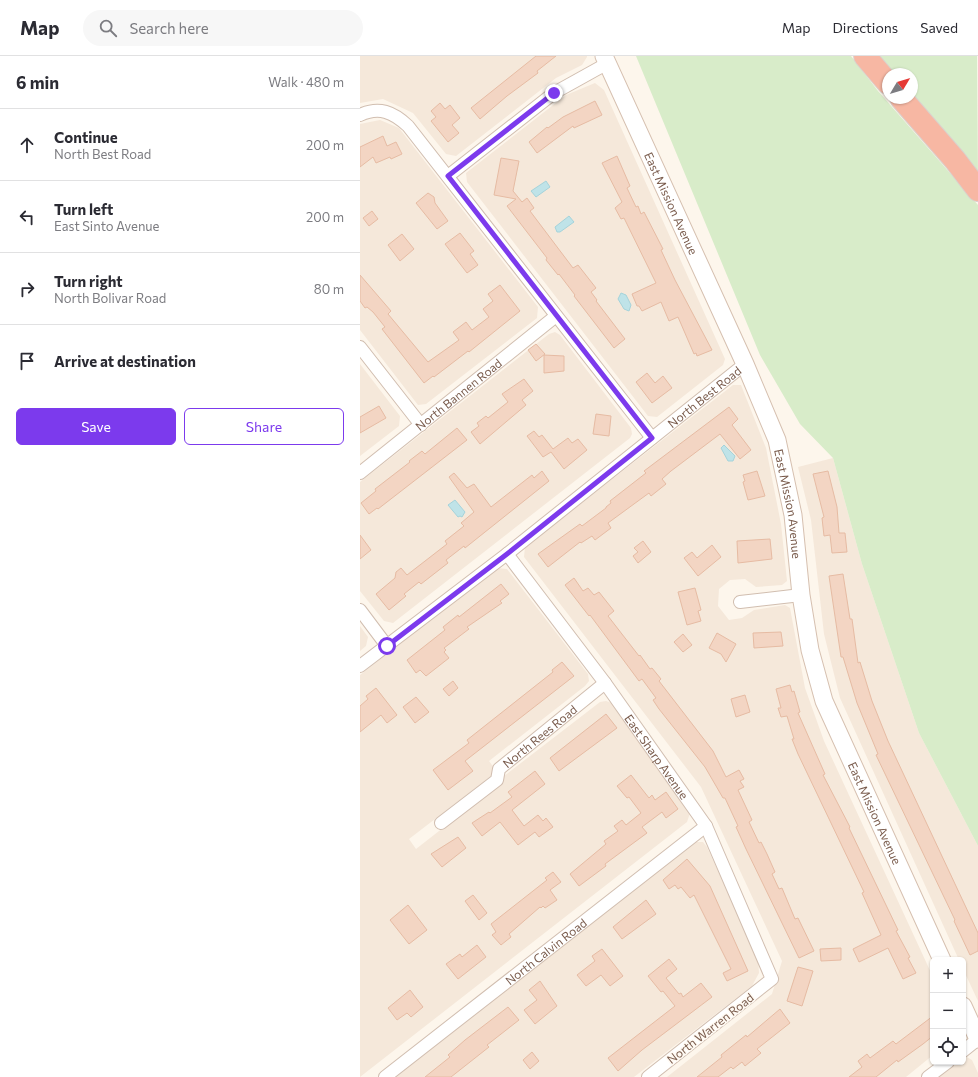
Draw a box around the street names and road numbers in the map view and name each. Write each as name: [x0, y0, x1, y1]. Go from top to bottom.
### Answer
street label: East Mission Avenue: [642, 150, 701, 257]
street label: North Bannen Road: [412, 355, 504, 433]
street label: North Best Road: [665, 363, 744, 430]
street label: East Mission Avenue: [772, 448, 804, 559]
street label: North Rees Road: [500, 702, 579, 770]
street label: East Sharp Avenue: [622, 711, 692, 802]
street label: East Mission Avenue: [846, 760, 904, 866]
street label: North Calvin Road: [502, 915, 589, 987]
street label: North Warren Road: [664, 990, 756, 1066]

